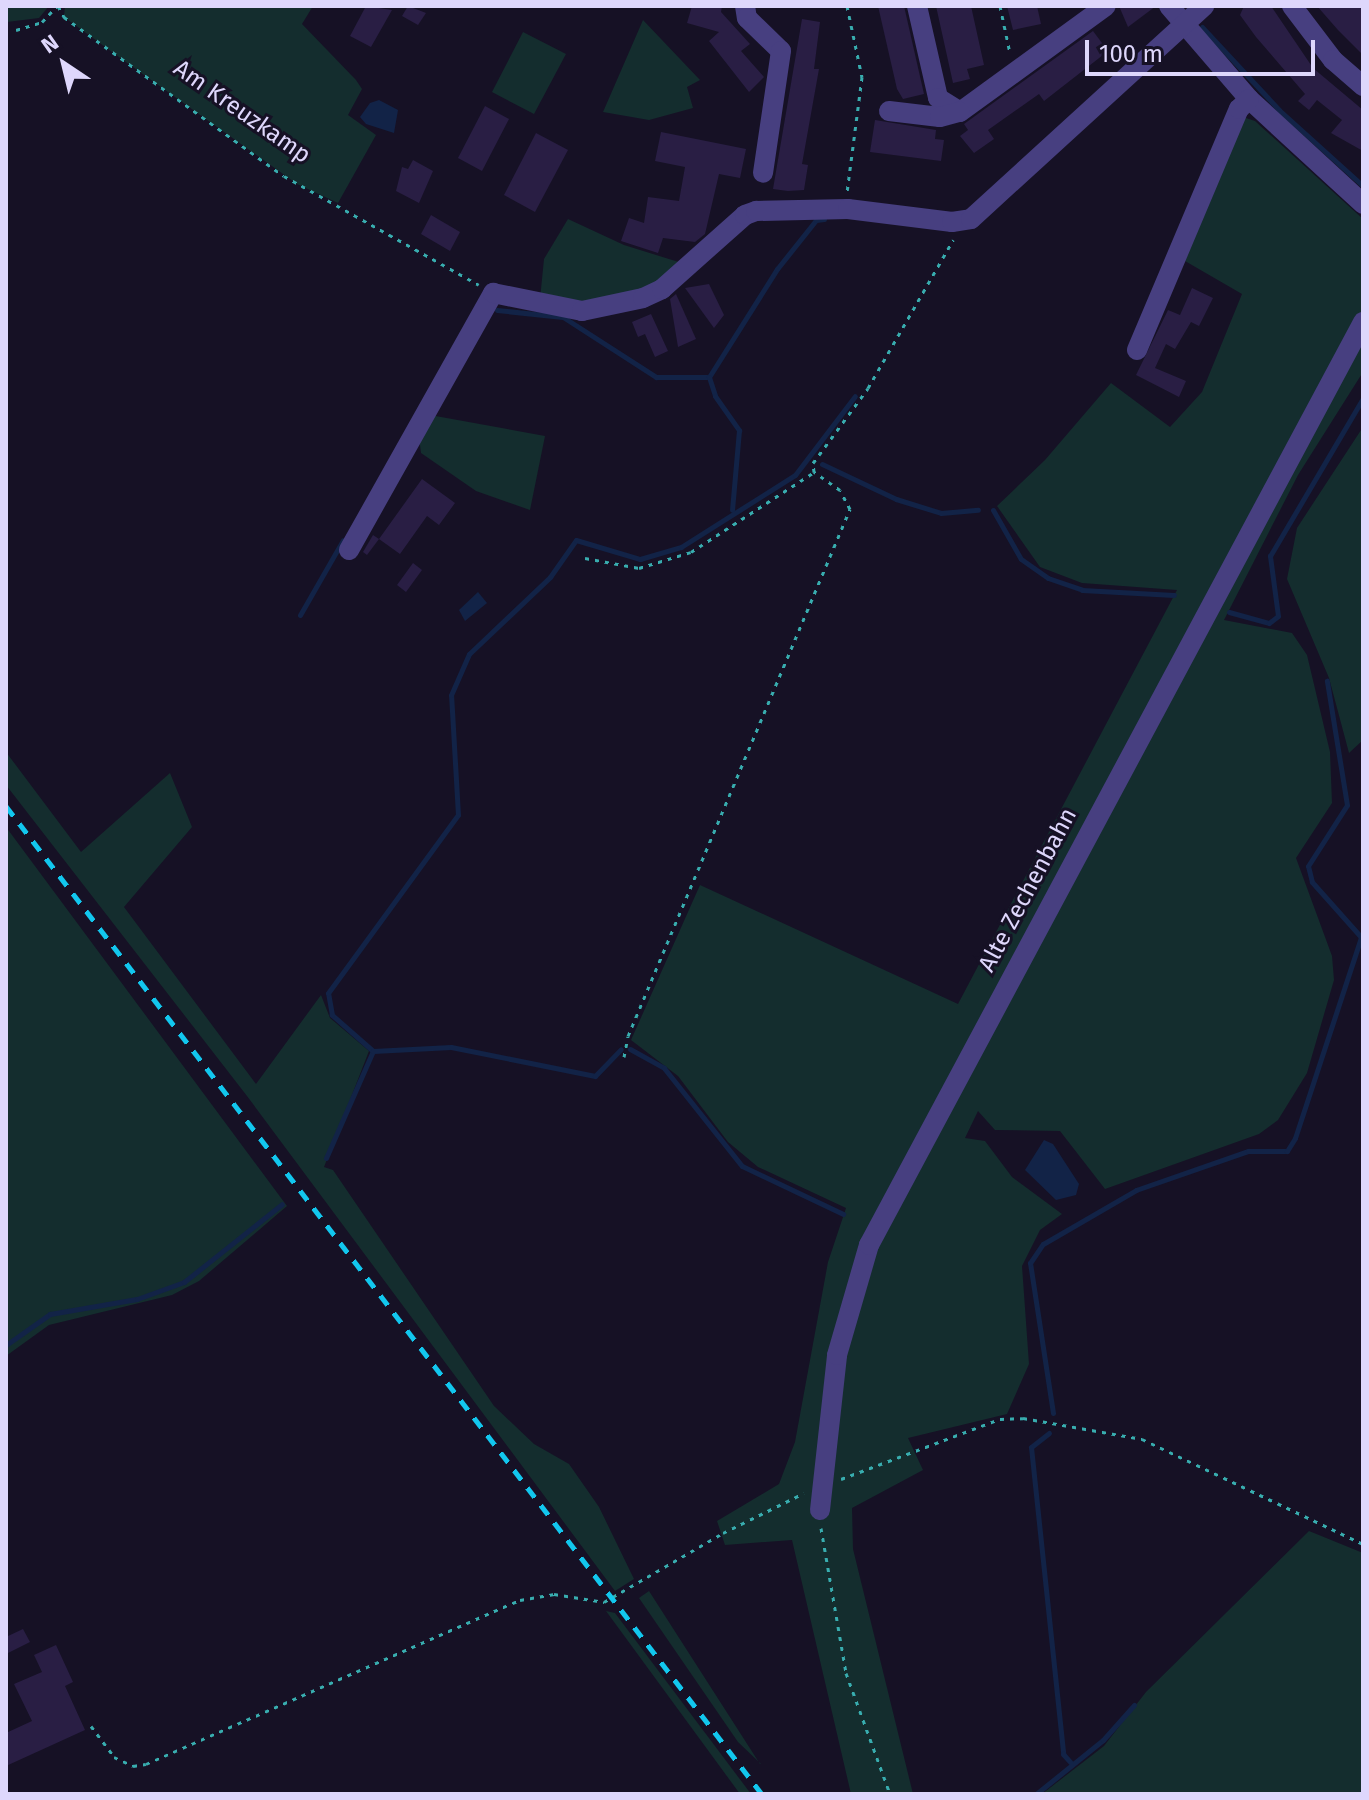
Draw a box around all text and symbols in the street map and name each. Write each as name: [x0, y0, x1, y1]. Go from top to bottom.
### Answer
north arrow: [24, 24, 104, 104]
scale bar: [1089, 24, 1319, 74]
text: N: [36, 29, 64, 59]
text: 100 m: [1099, 40, 1163, 68]
street label: Am Kreuzkamp: [168, 54, 316, 170]
street label: Alte Zechenbahn: [973, 803, 1083, 977]

